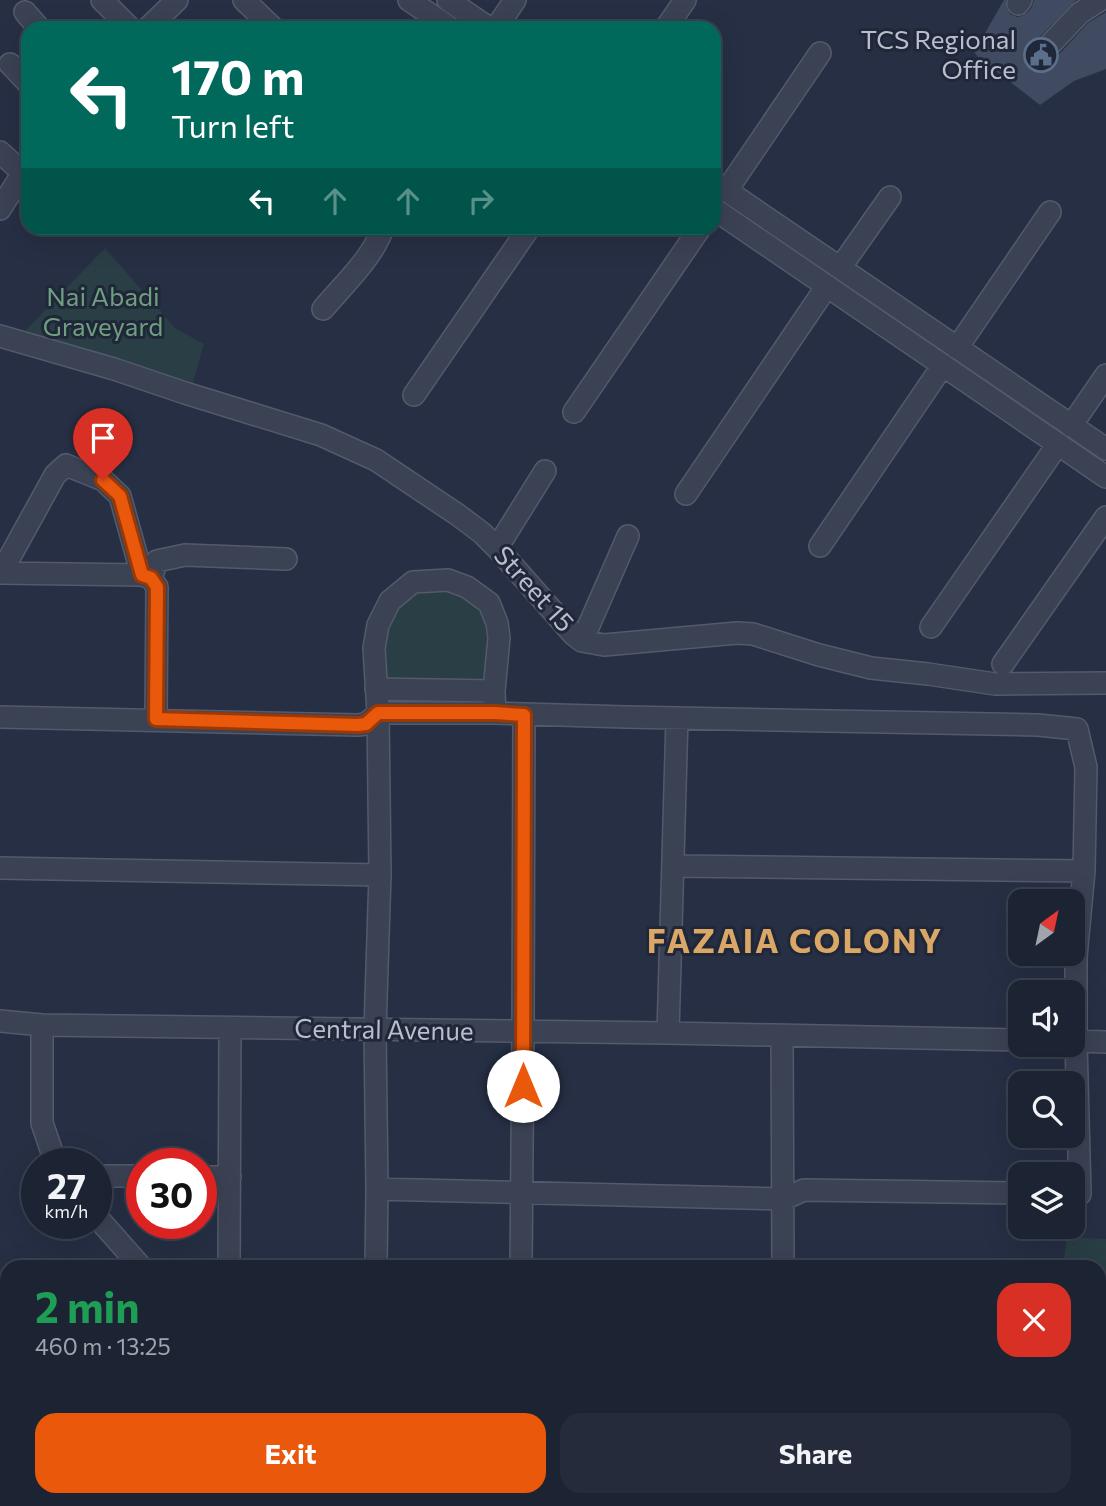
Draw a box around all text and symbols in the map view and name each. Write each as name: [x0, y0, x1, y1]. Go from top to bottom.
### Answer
place label: TCS Regional Office: [860, 23, 1016, 84]
public building icon: TCS Regional Office: [1022, 36, 1060, 74]
text: 170 m: [171, 45, 304, 105]
icon: left: [56, 49, 147, 140]
text: Turn left: [171, 105, 295, 145]
icon: left: [243, 182, 281, 220]
icon: ahead: [316, 182, 354, 220]
icon: ahead: [389, 182, 427, 220]
icon: right: [462, 182, 500, 220]
park label: Nai Abadi Graveyard: [43, 280, 163, 341]
pin: [73, 408, 133, 480]
icon: arrive: [84, 419, 122, 457]
street label: Street 15: [489, 539, 582, 637]
north arrow: [1008, 889, 1085, 966]
map controls: [1008, 889, 1085, 1239]
district label: FAZAIA COLONY: [647, 919, 943, 960]
button: sound: [1008, 980, 1085, 1057]
street label: Central Avenue: [294, 1011, 474, 1046]
position arrow: [486, 1049, 560, 1123]
button: search: [1008, 1071, 1085, 1148]
speed limit sign: 30: [126, 1148, 217, 1239]
button: layers: [1008, 1162, 1085, 1239]
text: 27: [47, 1163, 86, 1206]
text: km/h: [45, 1200, 88, 1222]
text: 2 min: [35, 1280, 140, 1332]
button: close: [997, 1283, 1071, 1357]
text: 460 m · 13:25: [35, 1332, 171, 1360]
button: Exit: [35, 1413, 546, 1493]
button: Share: [560, 1413, 1071, 1493]

